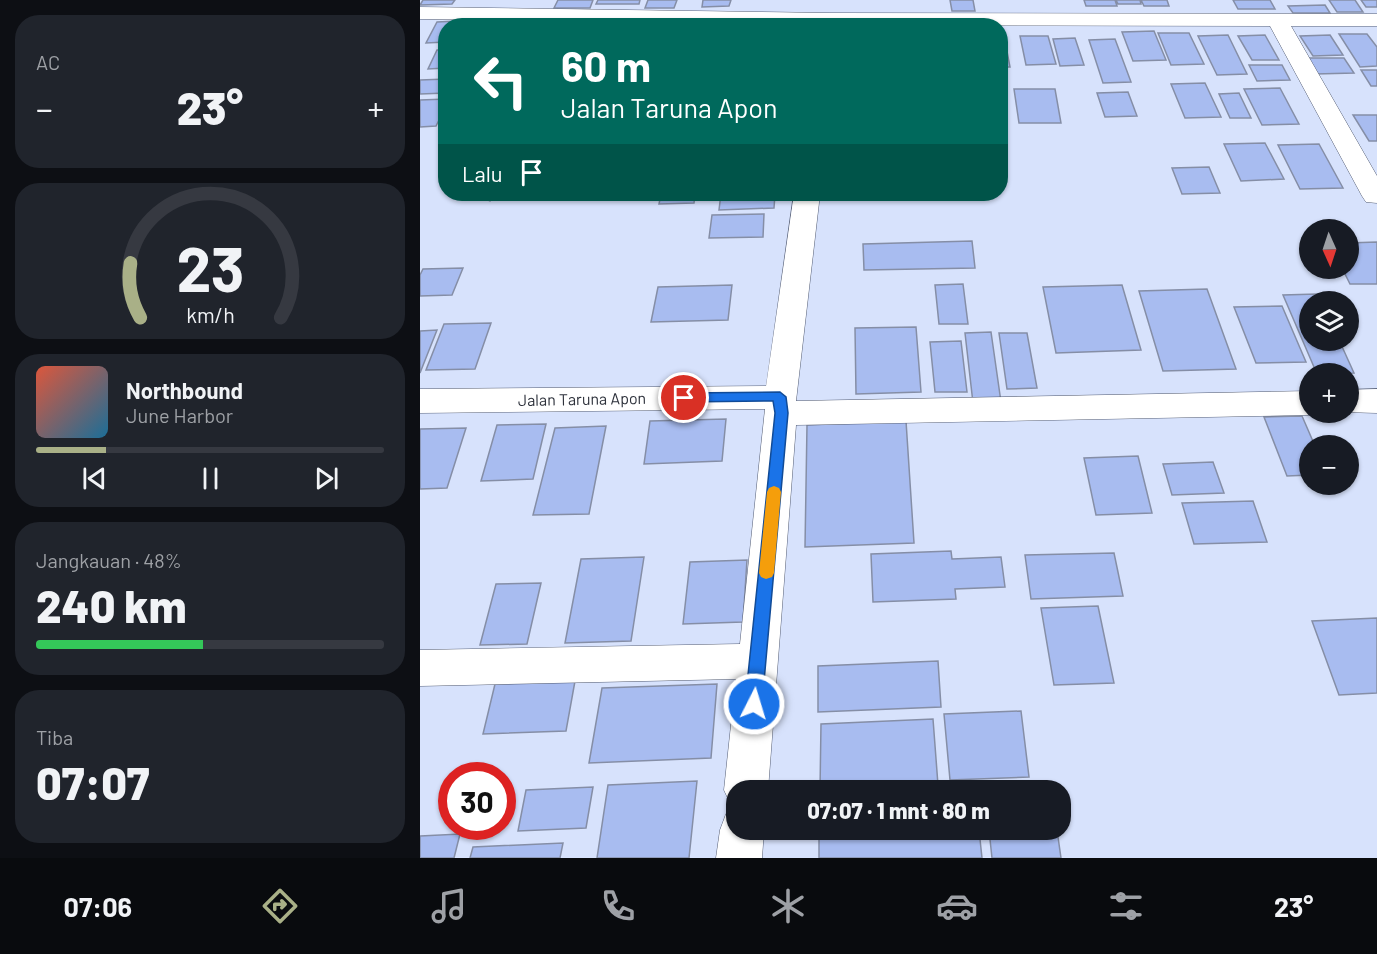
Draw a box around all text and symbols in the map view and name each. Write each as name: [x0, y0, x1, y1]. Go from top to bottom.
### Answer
text: 60 m: [561, 40, 651, 90]
icon: left: [462, 42, 540, 120]
text: AC: [36, 50, 60, 74]
text: 23°: [177, 80, 243, 134]
text: −: [36, 88, 53, 128]
text: +: [367, 88, 384, 128]
text: Jalan Taruna Apon: [561, 91, 778, 123]
icon: arrive: [515, 156, 548, 189]
text: Lalu: [462, 160, 503, 186]
north arrow: [1299, 219, 1359, 279]
map controls: [1299, 219, 1359, 495]
text: 23: [176, 230, 244, 304]
button: layers: [1299, 291, 1359, 351]
text: km/h: [186, 302, 234, 327]
button: +: [1299, 363, 1359, 423]
pin: [658, 372, 709, 423]
text: Northbound: [126, 377, 243, 403]
icon: arrive: [667, 381, 700, 414]
street label: Jalan Taruna Apon: [518, 388, 646, 409]
text: June Harbor: [126, 403, 233, 427]
button: −: [1299, 435, 1359, 495]
icon: previous: [78, 462, 111, 495]
icon: pause: [194, 462, 227, 495]
icon: next: [310, 462, 343, 495]
text: Jangkauan · 48%: [36, 548, 182, 572]
text: 240 km: [36, 578, 187, 632]
position arrow: [722, 672, 786, 736]
text: Tiba: [36, 725, 73, 749]
text: 07:07: [36, 755, 150, 809]
speed limit sign: 30: [438, 762, 516, 840]
text: 07:07 · 1 mnt · 80 m: [807, 797, 990, 823]
icon: directions: [259, 885, 301, 927]
icon: music: [428, 885, 470, 927]
icon: phone: [597, 885, 639, 927]
icon: climate: [767, 885, 809, 927]
icon: car: [936, 885, 978, 927]
icon: filters: [1105, 885, 1147, 927]
text: 07:06: [64, 890, 132, 922]
text: 23°: [1274, 890, 1313, 922]

